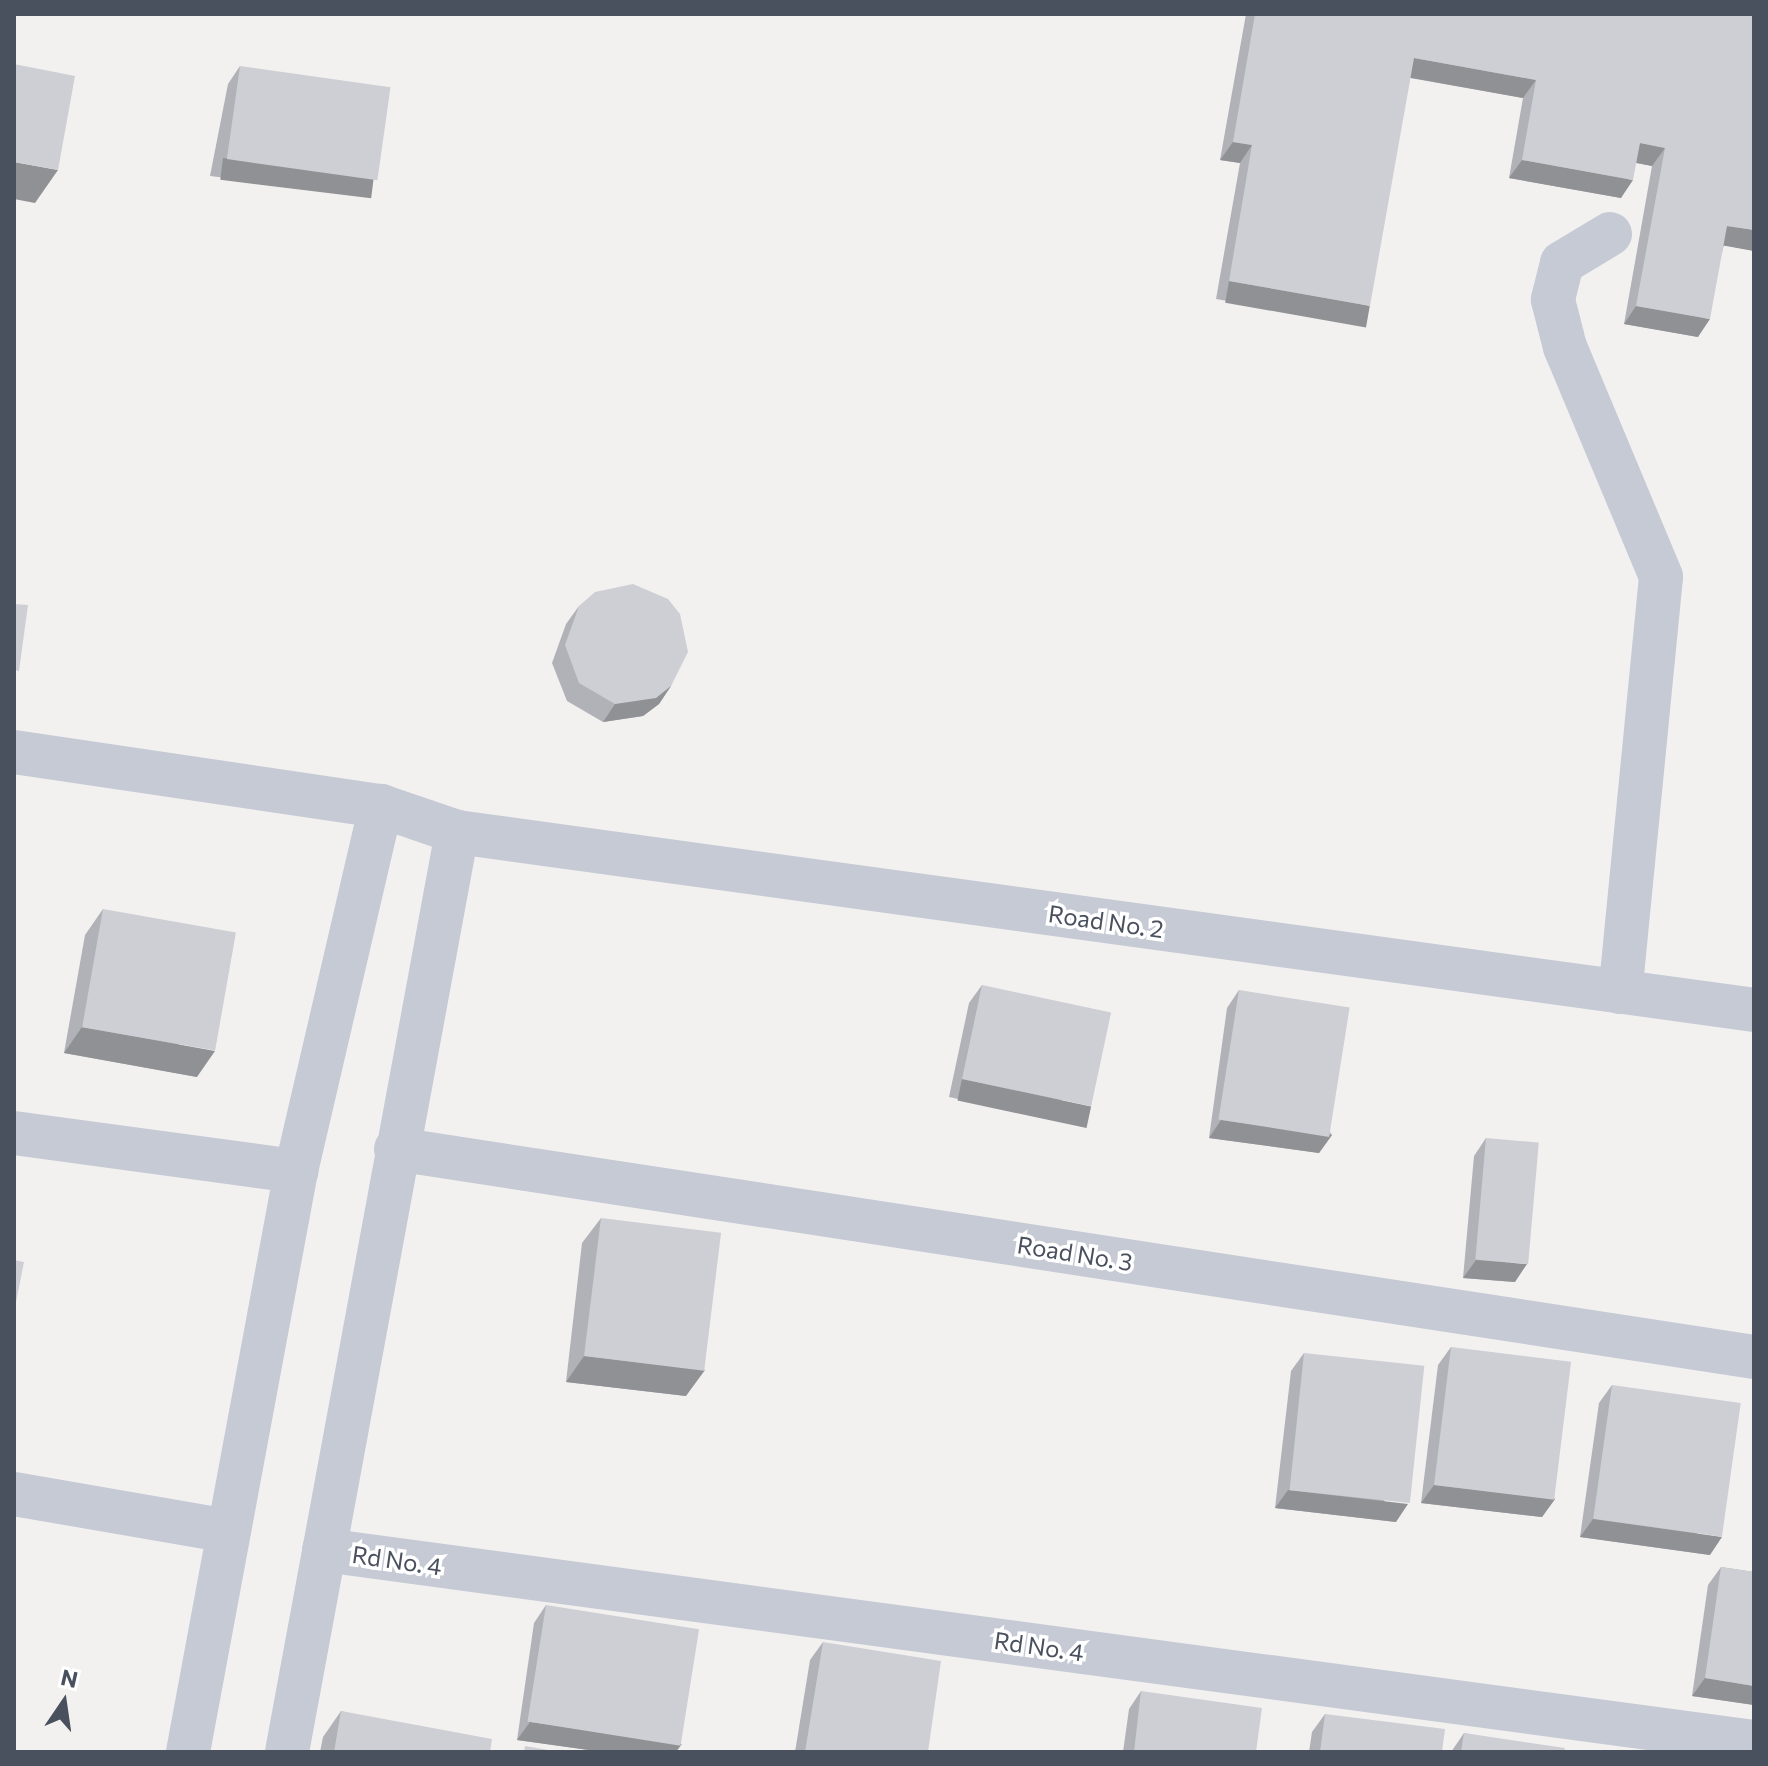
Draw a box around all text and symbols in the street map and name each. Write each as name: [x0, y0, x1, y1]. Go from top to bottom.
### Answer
street label: Road No. 2: [1047, 899, 1165, 943]
street label: Road No. 3: [1015, 1230, 1135, 1276]
street label: Rd No. 4: [350, 1539, 444, 1581]
street label: Rd No. 4: [992, 1625, 1086, 1667]
north arrow: [24, 1662, 104, 1742]
text: N: [58, 1663, 81, 1693]

